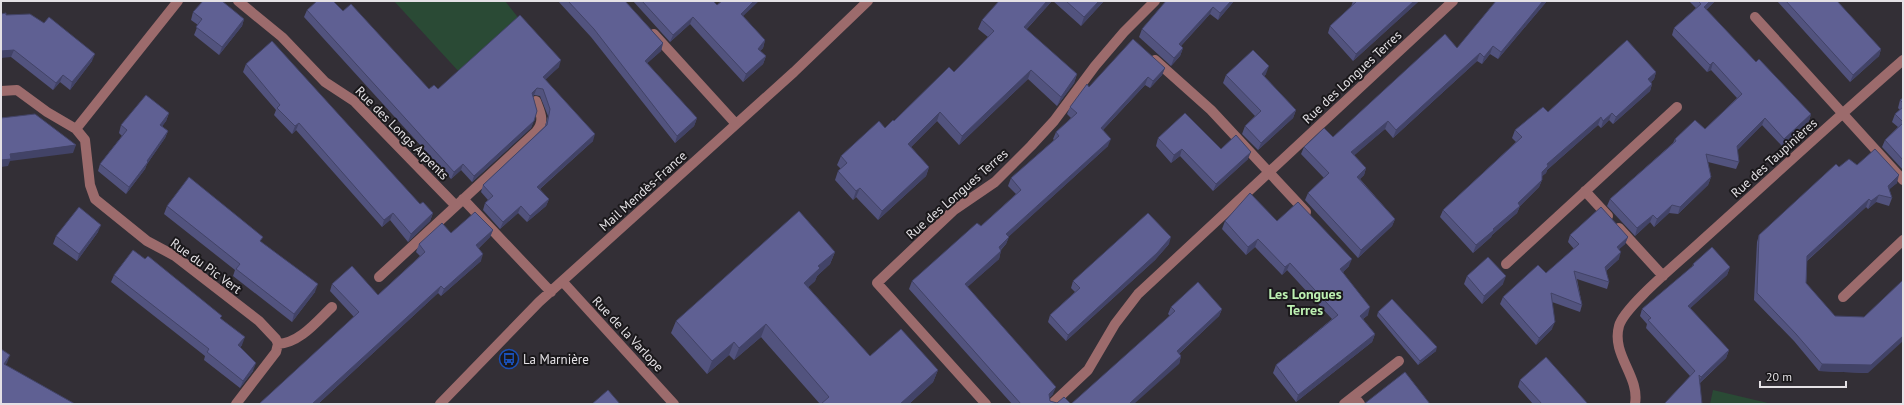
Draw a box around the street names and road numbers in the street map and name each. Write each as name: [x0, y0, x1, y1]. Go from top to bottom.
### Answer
street label: Rue des Longues Terres: [1299, 27, 1405, 127]
street label: Rue des Longs Arpents: [352, 83, 452, 183]
street label: Rue des Taupinières: [1727, 115, 1821, 201]
street label: Rue des Longues Terres: [903, 145, 1011, 243]
street label: Mail Mendès-France: [596, 147, 690, 235]
street label: Rue du Pic Vert: [167, 234, 245, 298]
street label: Rue de la Varlope: [589, 293, 667, 375]

